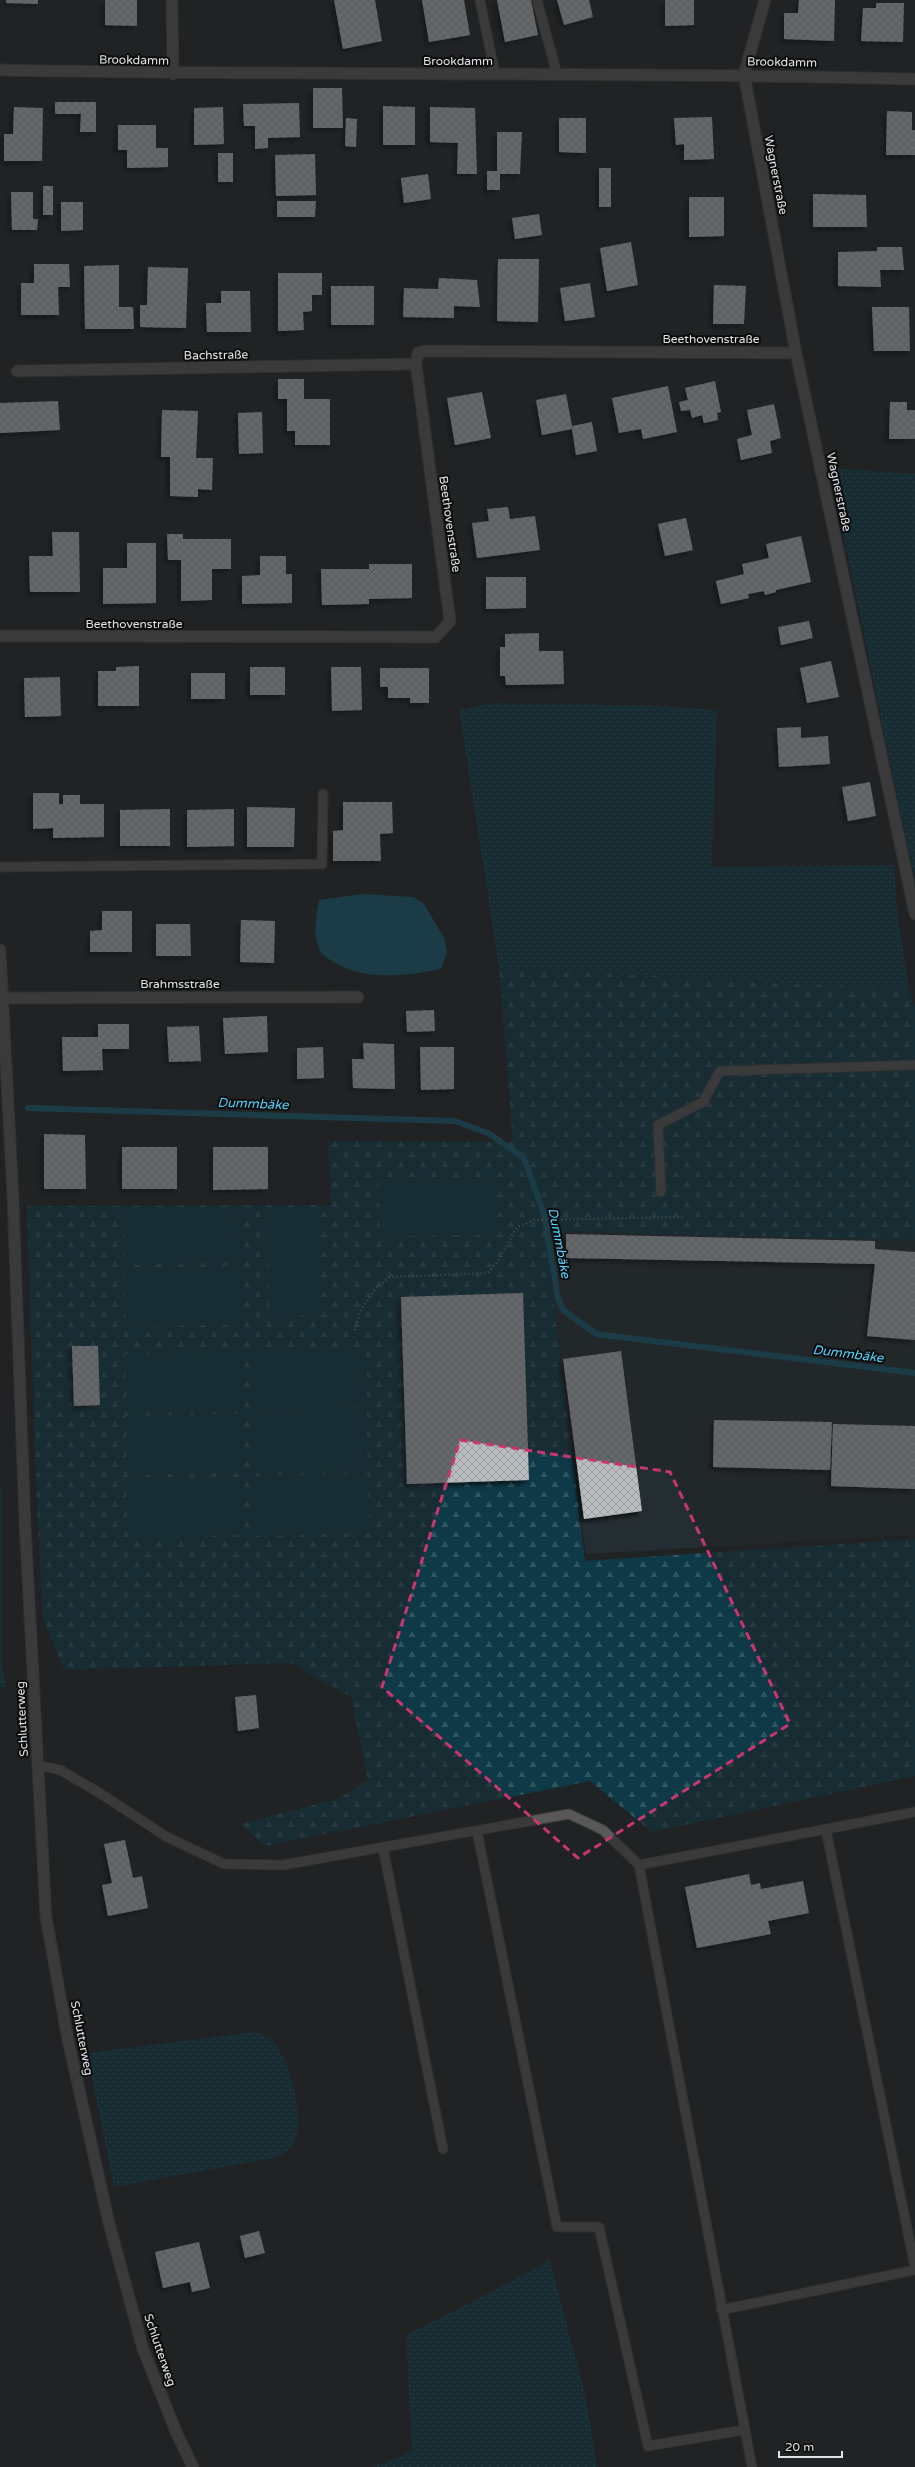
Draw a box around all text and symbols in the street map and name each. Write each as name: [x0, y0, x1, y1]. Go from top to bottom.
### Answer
street label: Brookdamm: [99, 52, 169, 68]
street label: Brookdamm: [423, 54, 493, 68]
street label: Brookdamm: [747, 54, 817, 70]
street label: Wagnerstraße: [761, 134, 791, 216]
street label: Beethovenstraße: [662, 332, 760, 346]
street label: Bachstraße: [184, 347, 249, 363]
street label: Wagnerstraße: [824, 451, 854, 533]
street label: Beethovenstraße: [436, 475, 464, 573]
street label: Beethovenstraße: [85, 617, 183, 631]
street label: Brahmsstraße: [140, 977, 220, 991]
water label: Dummbäke: [217, 1095, 290, 1113]
water label: Dummbäke: [544, 1206, 574, 1280]
water label: Dummbäke: [812, 1342, 885, 1366]
street label: Schlutterweg: [13, 1681, 31, 1757]
street label: Schlutterweg: [68, 2000, 96, 2076]
street label: Schlutterweg: [141, 2312, 179, 2388]
scale bar: [779, 2433, 842, 2459]
text: 20 m: [785, 2440, 814, 2454]

